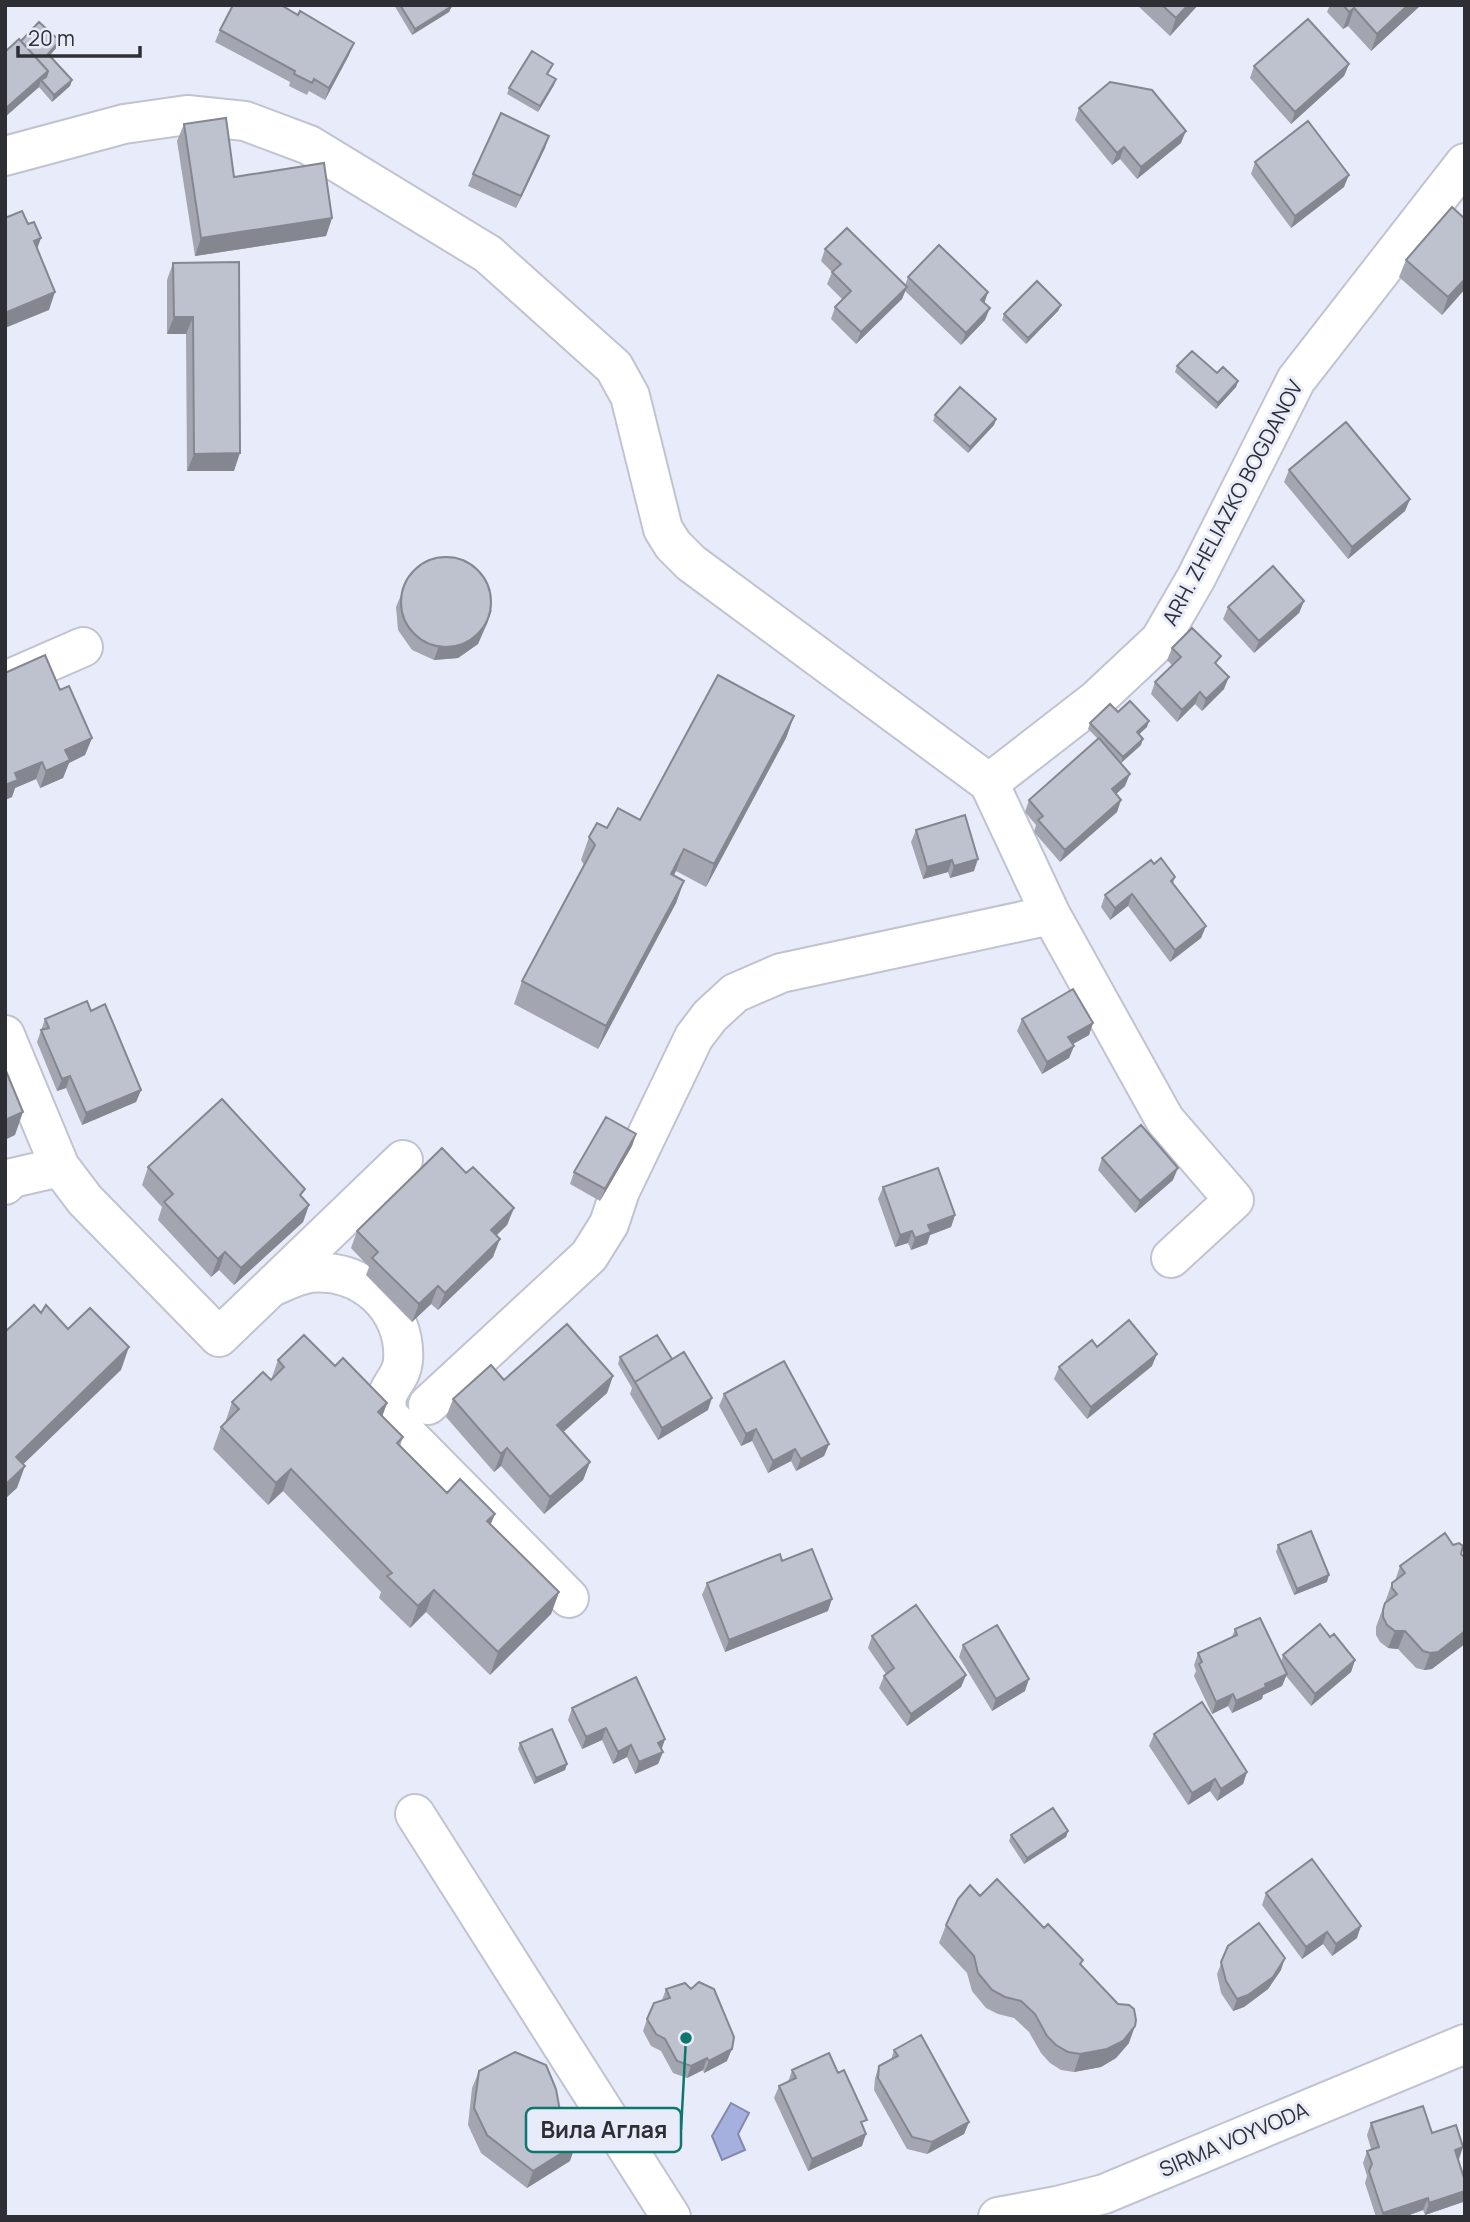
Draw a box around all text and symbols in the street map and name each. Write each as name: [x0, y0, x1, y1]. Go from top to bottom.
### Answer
scale bar: [18, 14, 140, 58]
text: 20 m: [28, 24, 75, 52]
street label: ARH. ZHELIAZKO BOGDANOV: [1155, 375, 1309, 630]
street label: SIRMA VOYVODA: [1155, 2095, 1312, 2183]
callout: Вила Аглая: [526, 2108, 681, 2152]
text: Вила Аглая: [540, 2113, 668, 2145]

